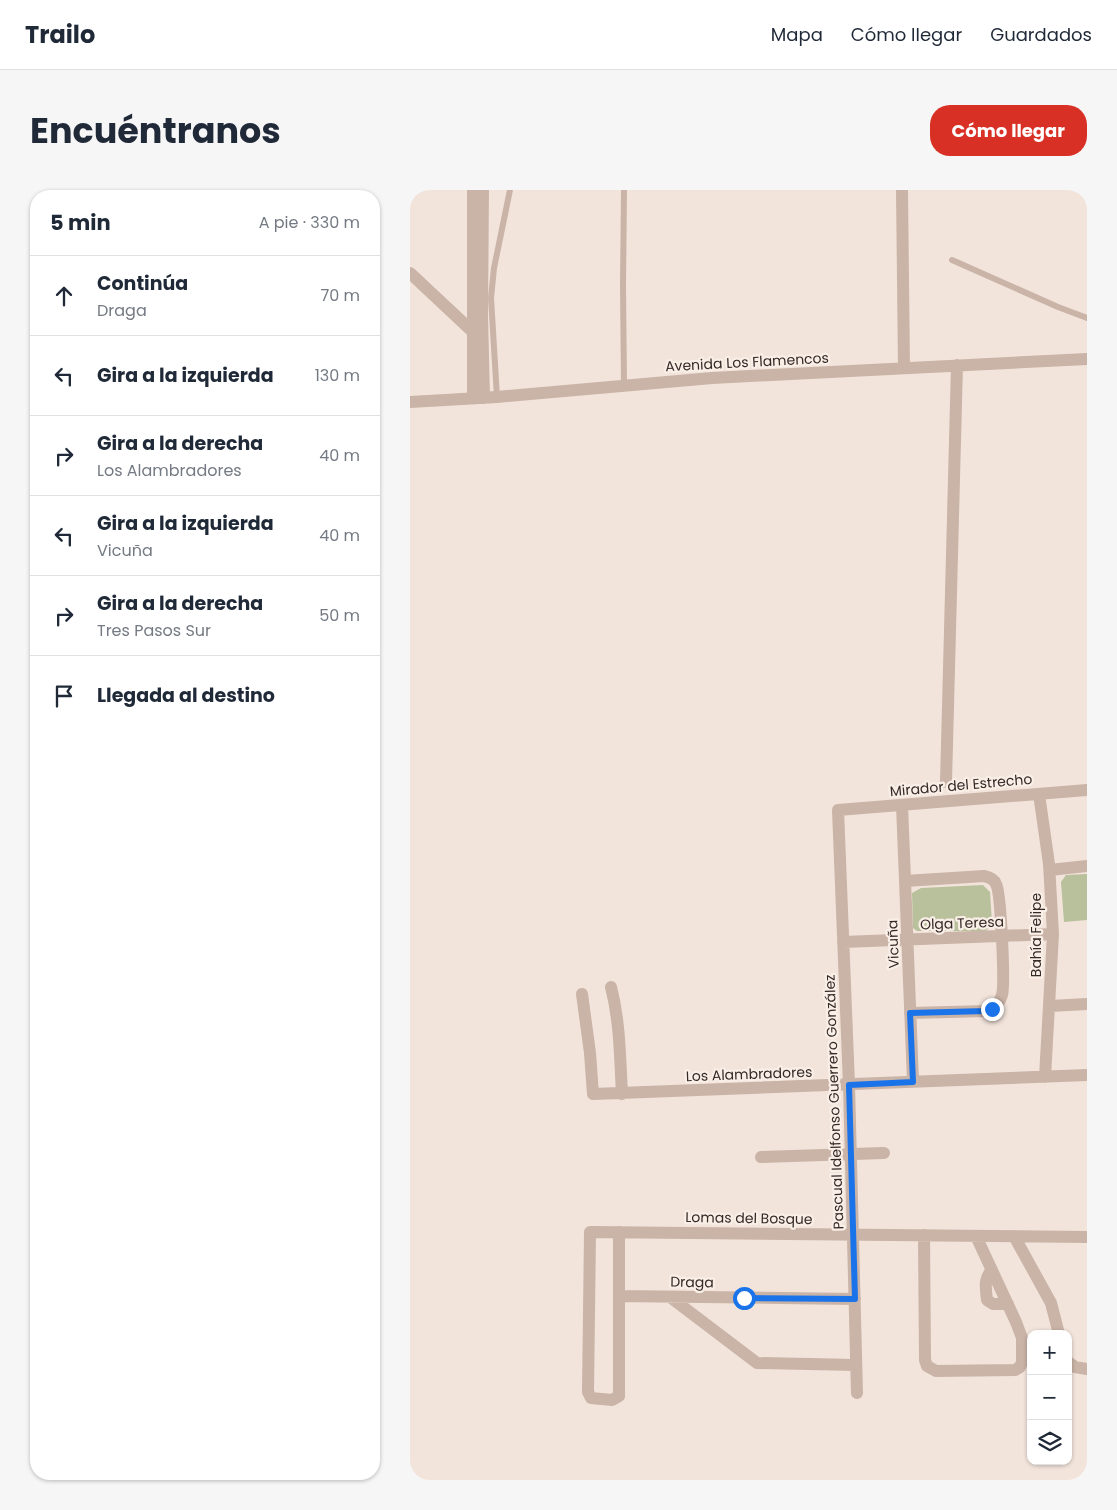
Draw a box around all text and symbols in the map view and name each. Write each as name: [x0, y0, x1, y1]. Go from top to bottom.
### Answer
text: Trailo: [25, 18, 95, 51]
text: Mapa: [771, 22, 823, 47]
text: Cómo llegar: [851, 22, 962, 47]
text: Guardados: [990, 22, 1092, 47]
button: Cómo llegar: [930, 105, 1087, 156]
text: Encuéntranos: [30, 106, 281, 155]
text: 5 min: [50, 208, 111, 237]
text: A pie · 330 m: [259, 211, 360, 234]
text: Continúa: [97, 270, 188, 297]
icon: ahead: [50, 282, 78, 310]
text: 70 m: [320, 284, 360, 307]
text: Draga: [97, 299, 147, 322]
street label: Avenida Los Flamencos: [665, 348, 829, 376]
icon: left: [50, 362, 78, 390]
text: Gira a la izquierda: [97, 362, 274, 389]
text: 130 m: [315, 364, 360, 387]
text: Gira a la derecha: [97, 430, 263, 457]
icon: right: [50, 442, 78, 470]
text: 40 m: [319, 444, 360, 467]
text: Los Alambradores: [97, 459, 242, 482]
text: Gira a la izquierda: [97, 510, 274, 537]
icon: left: [50, 522, 78, 550]
text: 40 m: [319, 524, 360, 547]
text: Vicuña: [97, 539, 153, 562]
text: Gira a la derecha: [97, 590, 263, 617]
icon: right: [50, 602, 78, 630]
text: 50 m: [319, 604, 360, 627]
text: Tres Pasos Sur: [97, 619, 211, 642]
icon: arrive: [50, 682, 78, 710]
text: Llegada al destino: [97, 682, 275, 709]
street label: Mirador del Estrecho: [889, 769, 1033, 801]
street label: Bahía Felipe: [1026, 892, 1046, 977]
street label: Olga Teresa: [920, 912, 1004, 934]
street label: Vicuña: [882, 919, 904, 969]
street label: Pascual Idelfonso Guerrero González: [820, 974, 848, 1230]
route end: [981, 998, 1004, 1021]
street label: Los Alambradores: [685, 1062, 813, 1086]
street label: Lomas del Bosque: [685, 1207, 813, 1229]
street label: Draga: [670, 1272, 714, 1292]
route start: [733, 1287, 756, 1310]
map controls: [1027, 1330, 1072, 1465]
button: +: [1027, 1330, 1072, 1375]
button: −: [1027, 1375, 1072, 1420]
button: layers: [1027, 1420, 1072, 1465]

